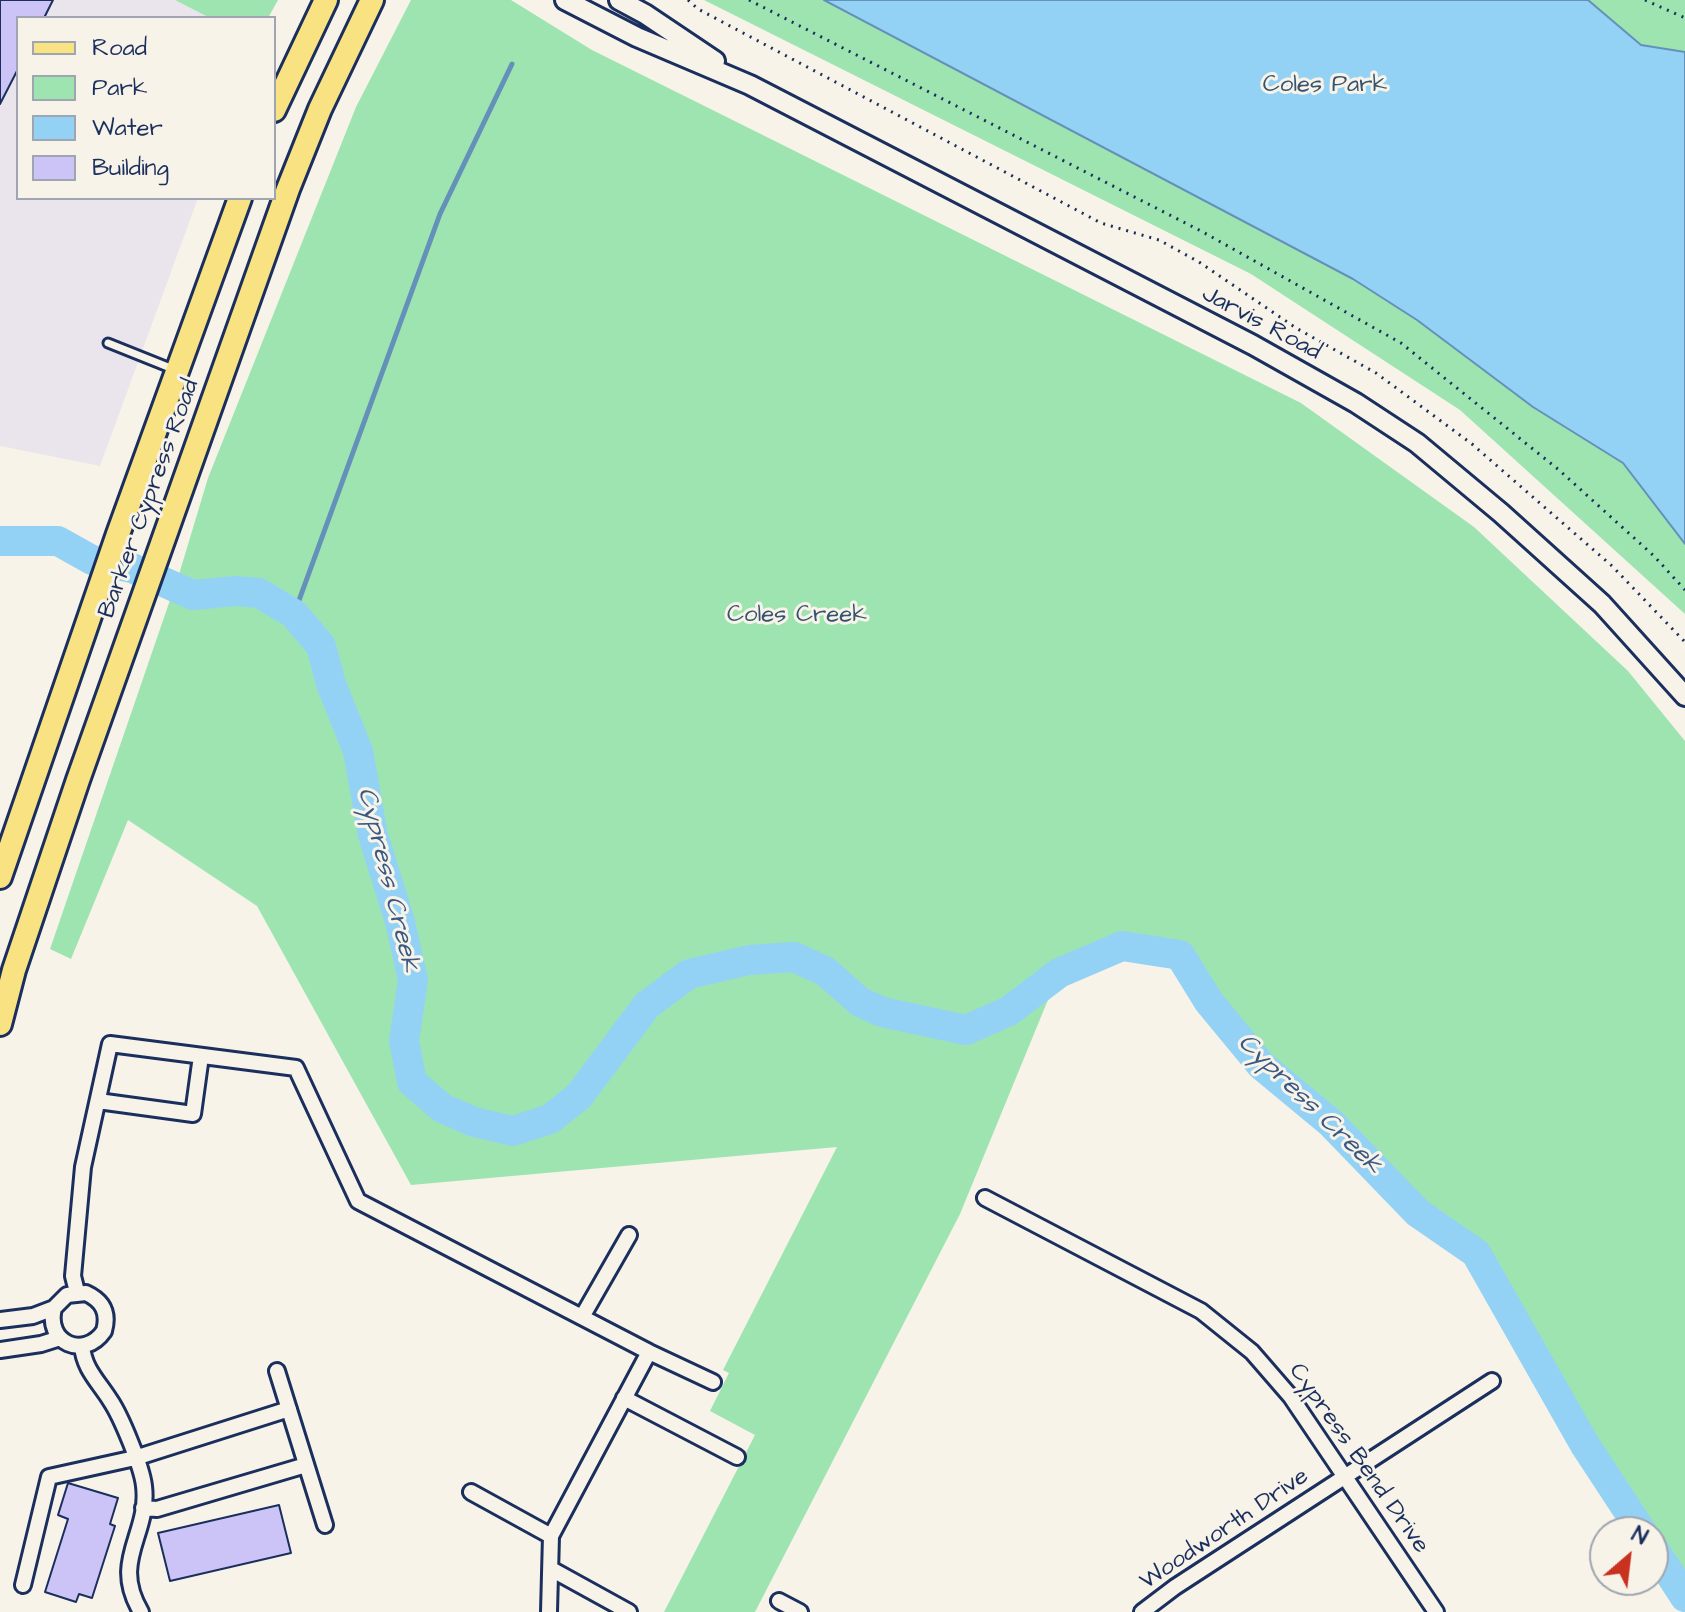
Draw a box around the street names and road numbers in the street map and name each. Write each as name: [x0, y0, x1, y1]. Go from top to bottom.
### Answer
street label: Jarvis Road: [1196, 281, 1326, 367]
street label: Barker Cypress Road: [93, 376, 207, 622]
street label: Cypress Bend Drive: [1282, 1358, 1434, 1560]
street label: Woodworth Drive: [1135, 1463, 1315, 1597]

